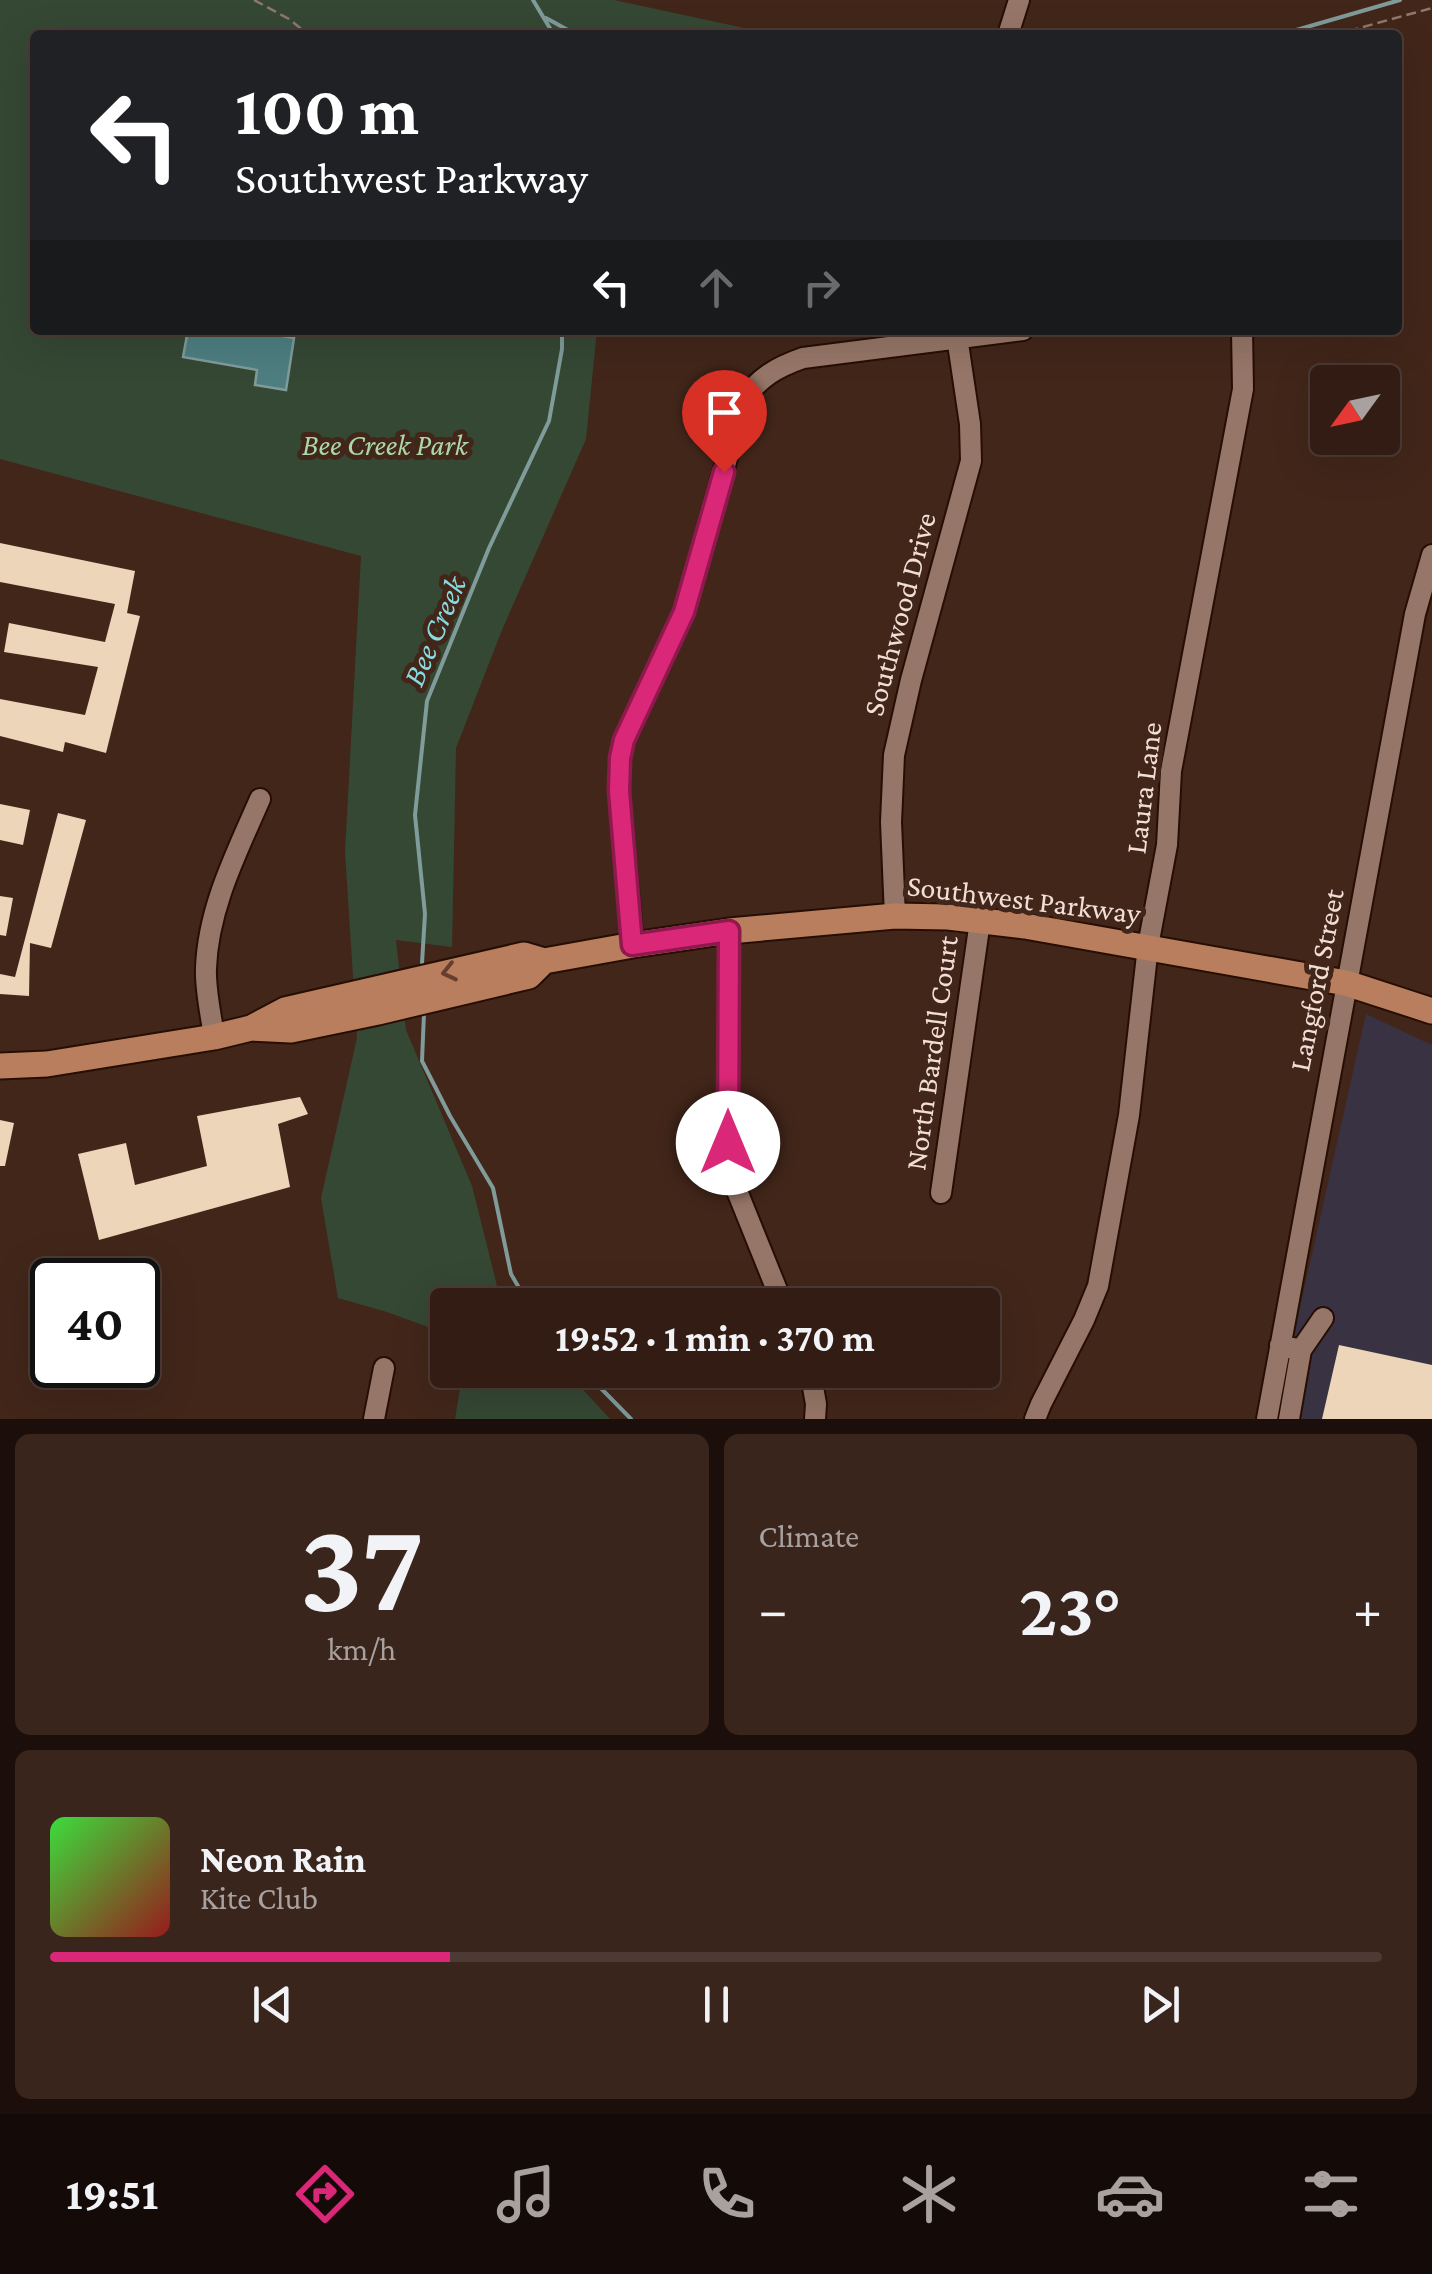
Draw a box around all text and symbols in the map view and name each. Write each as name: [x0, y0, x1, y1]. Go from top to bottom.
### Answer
icon: left: [70, 70, 200, 200]
text: 100 m: [235, 71, 419, 149]
text: Southwest Parkway: [235, 153, 588, 203]
icon: left: [584, 260, 639, 315]
icon: ahead: [689, 260, 744, 315]
icon: right: [794, 260, 849, 315]
north arrow: [1310, 365, 1400, 455]
map controls: [1310, 365, 1400, 455]
pin: [682, 370, 767, 473]
icon: arrive: [697, 385, 752, 440]
park label: Bee Creek Park: [302, 428, 470, 461]
street label: Southwood Drive: [856, 509, 942, 719]
water label: Bee Creek: [395, 569, 474, 691]
street label: Laura Lane: [1119, 720, 1167, 856]
street label: Southwest Parkway: [905, 868, 1143, 931]
street label: Langford Street: [1282, 885, 1351, 1074]
street label: North Bardell Court: [898, 933, 964, 1172]
one-way arrow: [441, 960, 458, 981]
position arrow: [676, 1091, 780, 1195]
speed limit sign: 40: [30, 1258, 160, 1388]
text: 19:52 · 1 min · 370 m: [555, 1317, 875, 1359]
text: 37: [299, 1493, 424, 1638]
text: Climate: [759, 1518, 859, 1554]
text: 23°: [1019, 1568, 1122, 1651]
text: −: [759, 1579, 788, 1640]
text: +: [1353, 1579, 1382, 1640]
text: km/h: [327, 1631, 396, 1667]
text: Neon Rain: [200, 1838, 366, 1880]
text: Kite Club: [200, 1880, 318, 1916]
icon: previous: [245, 1977, 300, 2032]
icon: pause: [689, 1977, 744, 2032]
icon: next: [1133, 1977, 1188, 2032]
icon: directions: [290, 2159, 360, 2229]
icon: music: [491, 2159, 561, 2229]
icon: phone: [692, 2159, 762, 2229]
icon: climate: [894, 2159, 964, 2229]
icon: car: [1095, 2159, 1165, 2229]
icon: filters: [1296, 2159, 1366, 2229]
text: 19:51: [66, 2169, 158, 2219]

